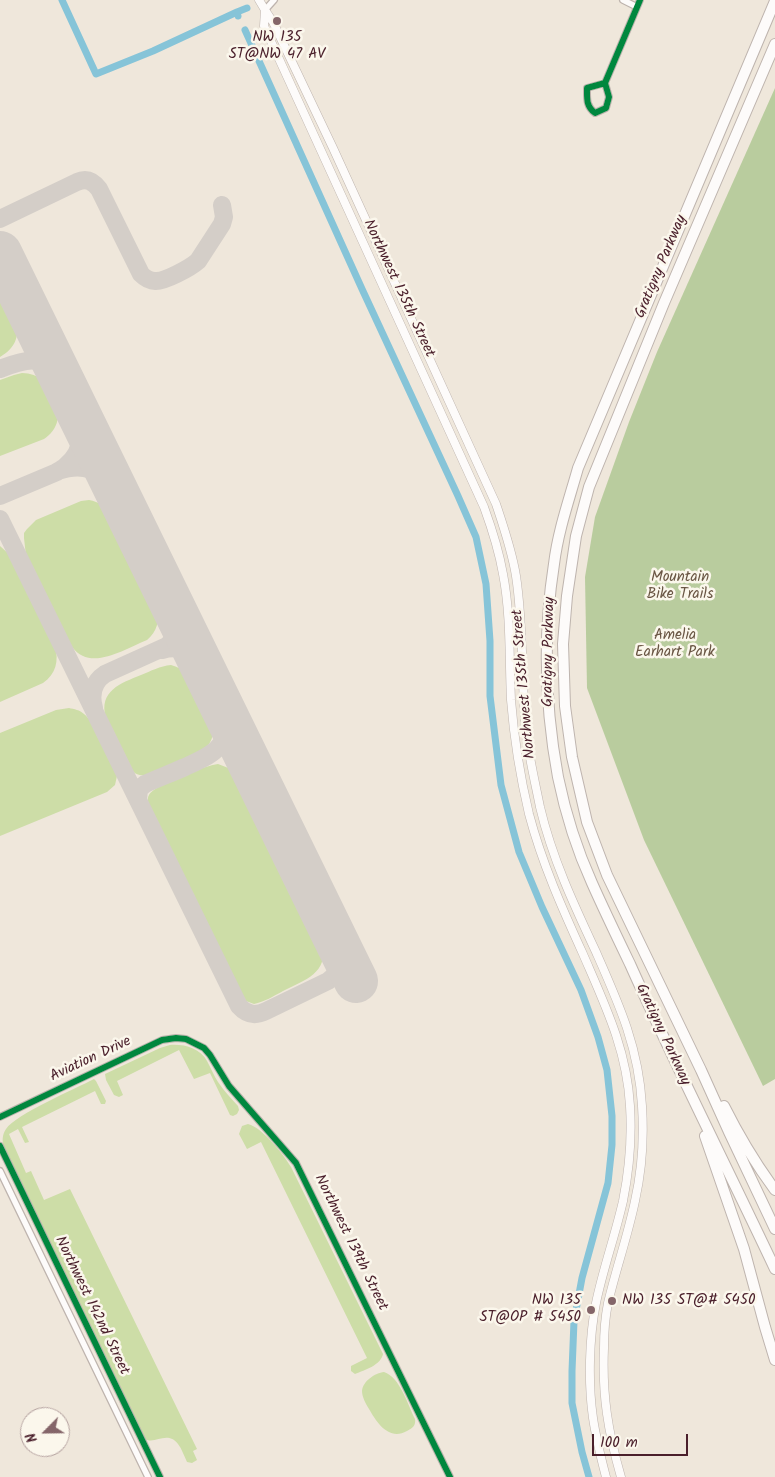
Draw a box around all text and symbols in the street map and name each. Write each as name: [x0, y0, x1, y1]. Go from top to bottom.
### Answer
marker: NW 135 ST@NW 47 AV: [271, 15, 283, 27]
place label: NW 135 ST@NW 47 AV: [229, 29, 325, 64]
street label: Gratigny Parkway: [632, 213, 692, 321]
street label: Northwest 135th Street: [358, 217, 438, 361]
park label: Mountain Bike Trails: [647, 569, 713, 604]
street label: Gratigny Parkway: [540, 597, 560, 707]
street label: Northwest 135th Street: [509, 608, 541, 760]
park label: Amelia Earhart Park: [635, 627, 715, 662]
street label: Gratigny Parkway: [631, 981, 693, 1089]
street label: Aviation Drive: [48, 1033, 134, 1087]
street label: Northwest 139th Street: [309, 1172, 391, 1314]
street label: Northwest 142nd Street: [50, 1234, 132, 1378]
place label: NW 135 ST@OP # 5450: [479, 1292, 581, 1327]
place label: NW 135 ST@# 5450: [622, 1292, 755, 1310]
marker: NW 135 ST@# 5450: [606, 1295, 618, 1307]
marker: NW 135 ST@OP # 5450: [585, 1304, 597, 1316]
north arrow: [20, 1407, 70, 1457]
scale bar: [595, 1424, 691, 1456]
text: N: [20, 1429, 44, 1446]
text: 100 m: [600, 1431, 638, 1455]

